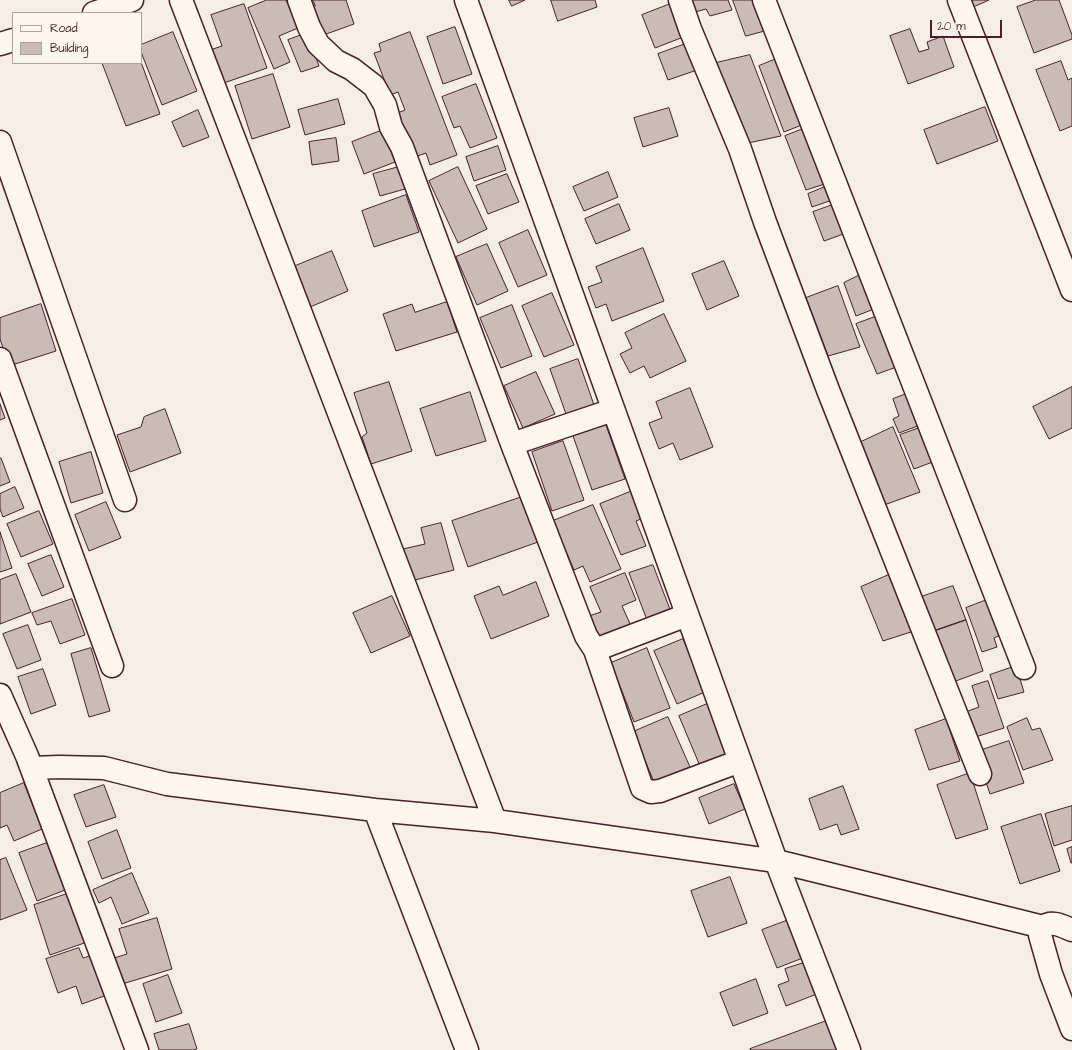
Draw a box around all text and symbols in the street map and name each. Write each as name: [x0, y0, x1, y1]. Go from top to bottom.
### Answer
legend: [12, 12, 142, 64]
scale bar: [932, 12, 1004, 38]
text: 20 m: [937, 18, 966, 35]
text: Road: [50, 20, 78, 37]
text: Building: [50, 40, 88, 57]

